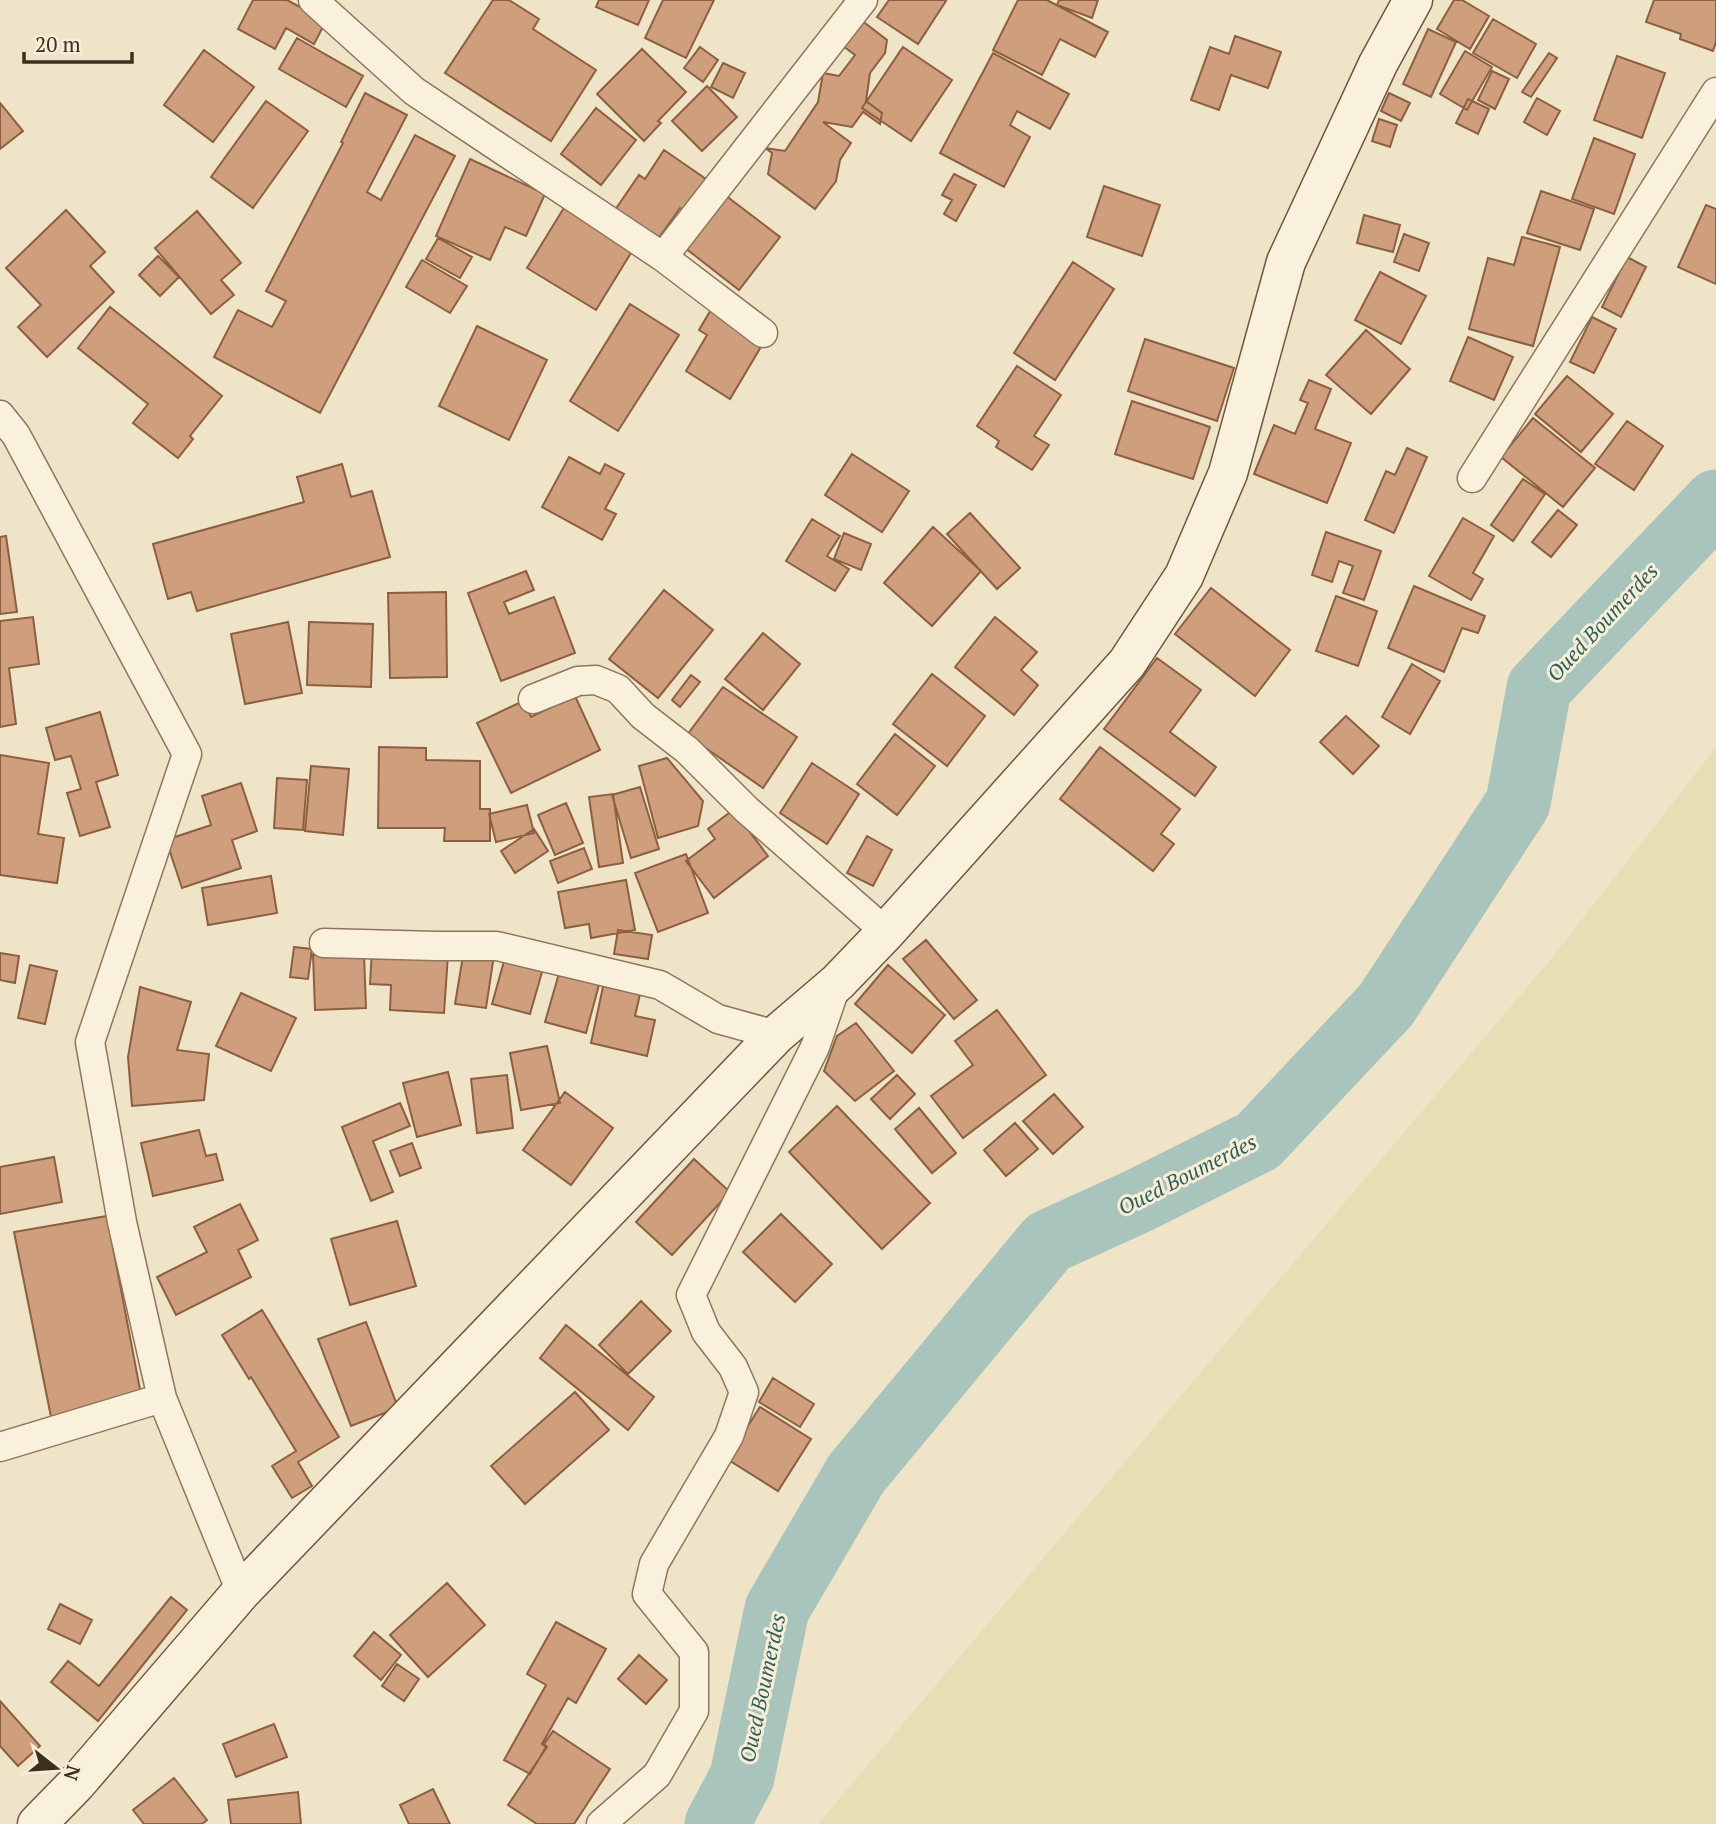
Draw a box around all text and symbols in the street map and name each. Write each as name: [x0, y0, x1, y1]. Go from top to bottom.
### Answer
scale bar: [24, 21, 133, 65]
text: 20 m: [35, 30, 81, 58]
water label: Oued Boumerdes: [1540, 557, 1664, 687]
water label: Oued Boumerdes: [1113, 1127, 1261, 1221]
water label: Oued Boumerdes: [733, 1611, 792, 1765]
north arrow: [21, 1733, 91, 1803]
text: N: [59, 1763, 87, 1784]

